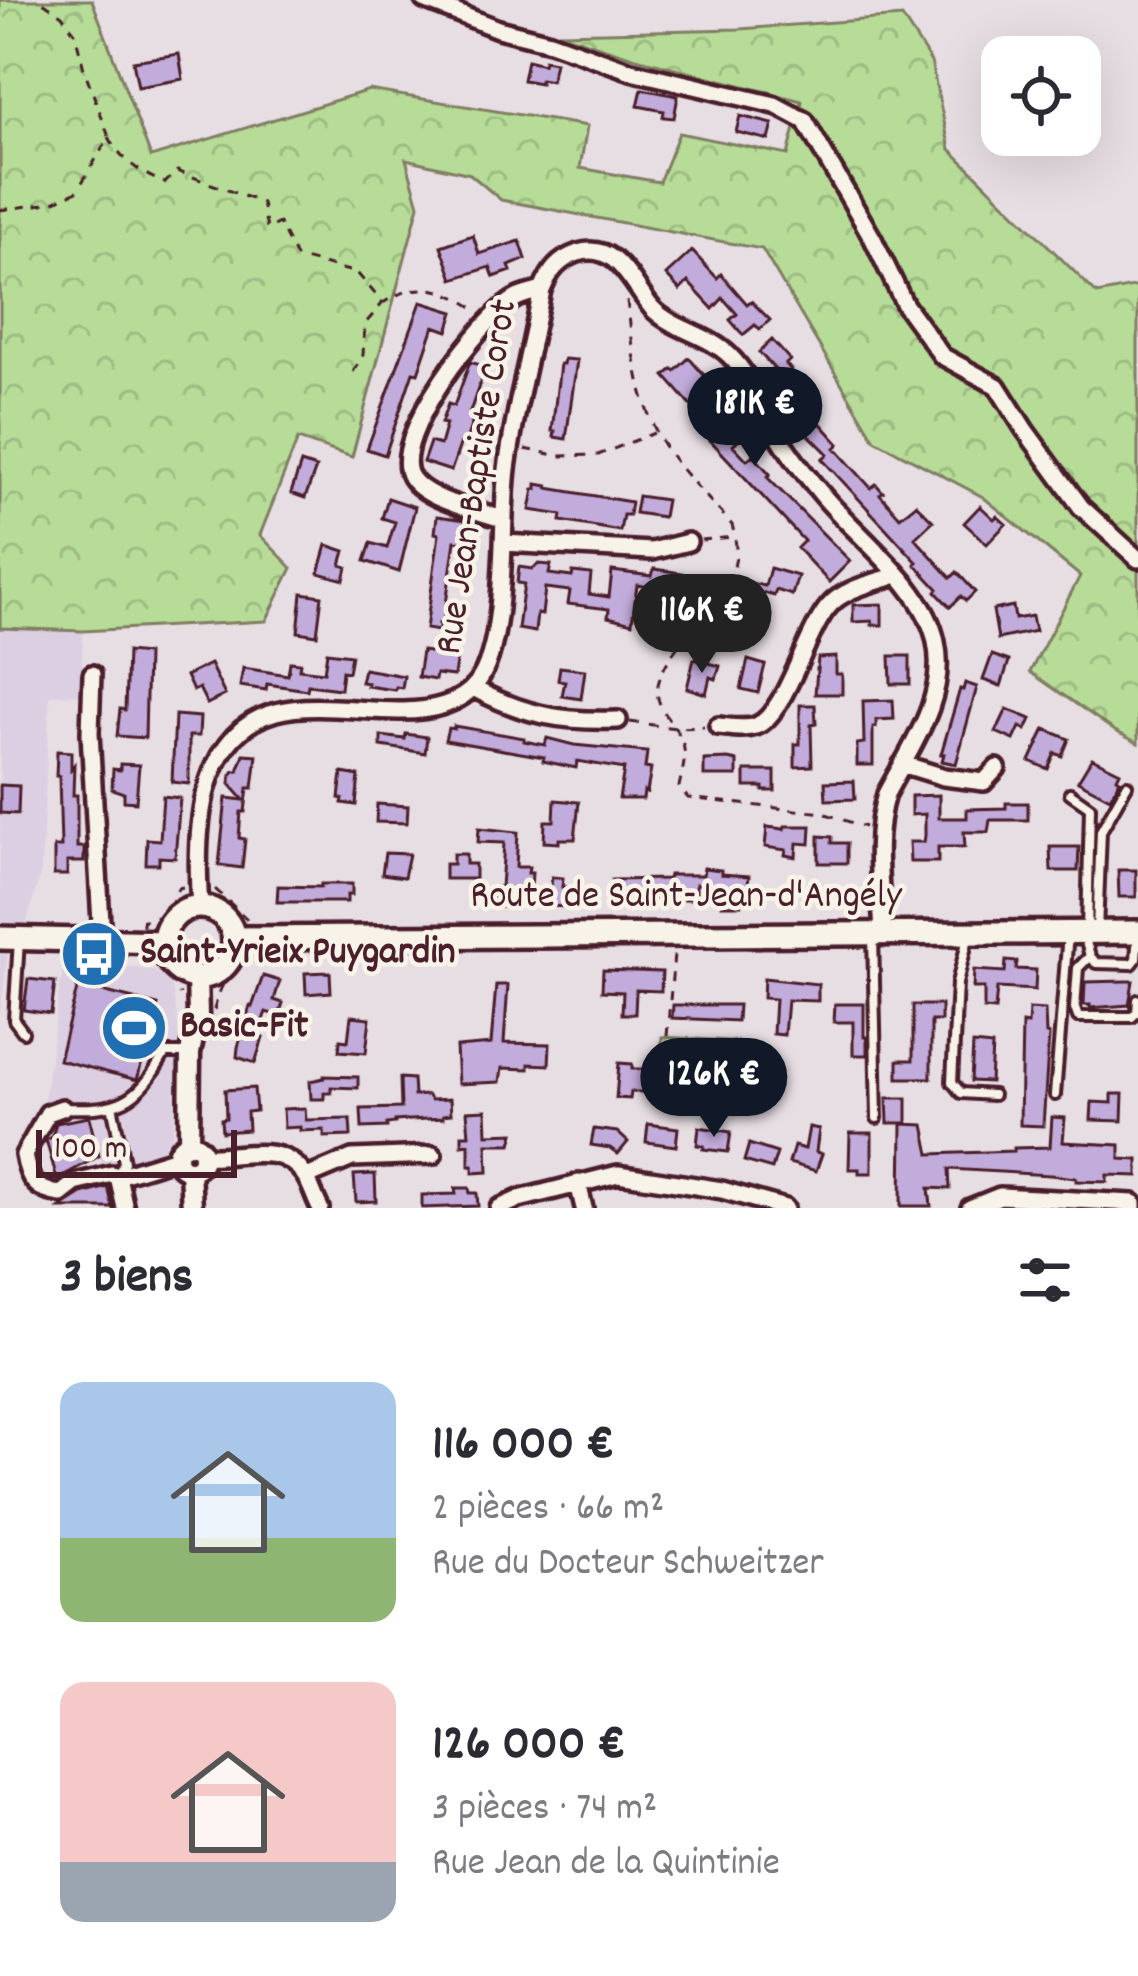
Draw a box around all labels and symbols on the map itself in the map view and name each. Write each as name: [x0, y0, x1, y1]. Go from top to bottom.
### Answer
street label: Rue Jean-Baptiste Corot: [424, 295, 534, 659]
pin: 181K €: [657, 367, 853, 469]
pin: 116K €: [604, 574, 800, 676]
street label: Route de Saint-Jean-d'Angély: [470, 871, 903, 926]
bus stop icon: Saint-Yrieix Puygardin: [59, 919, 129, 989]
place label: Saint-Yrieix Puygardin: [140, 927, 456, 982]
sports icon: Basic-Fit: [99, 993, 169, 1063]
place label: Basic-Fit: [180, 1001, 309, 1056]
pin: 126K €: [616, 1038, 812, 1140]
scale bar: [36, 1124, 237, 1177]

